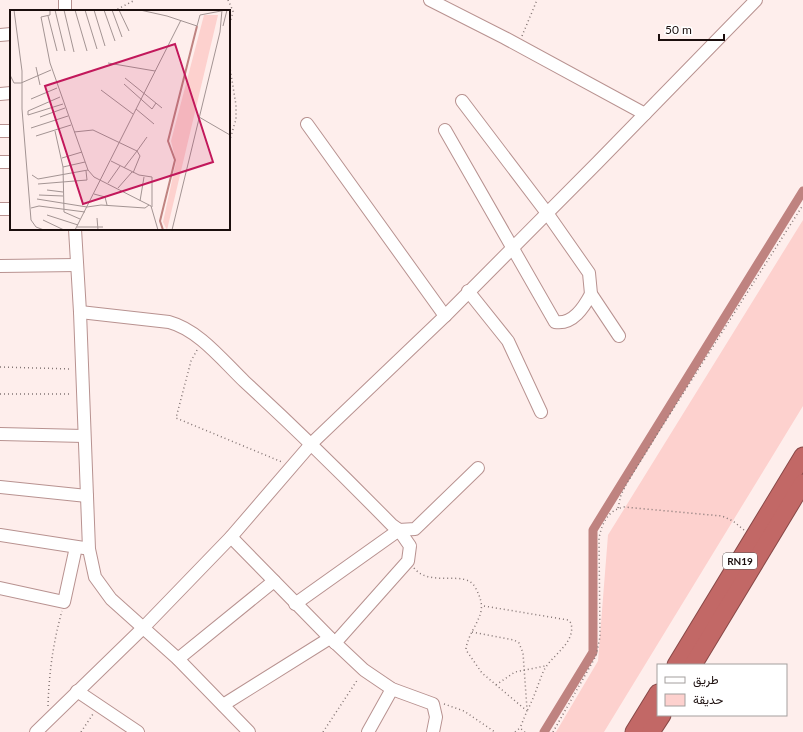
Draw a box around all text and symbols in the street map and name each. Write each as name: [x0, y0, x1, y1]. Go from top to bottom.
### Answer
inset map: [10, 10, 230, 230]
scale bar: [659, 16, 724, 42]
text: 50 m: [665, 22, 692, 37]
road number: RN19: [723, 553, 757, 569]
legend: [657, 664, 787, 716]
text: طريق: [693, 672, 719, 688]
text: حديقة: [693, 692, 723, 707]

